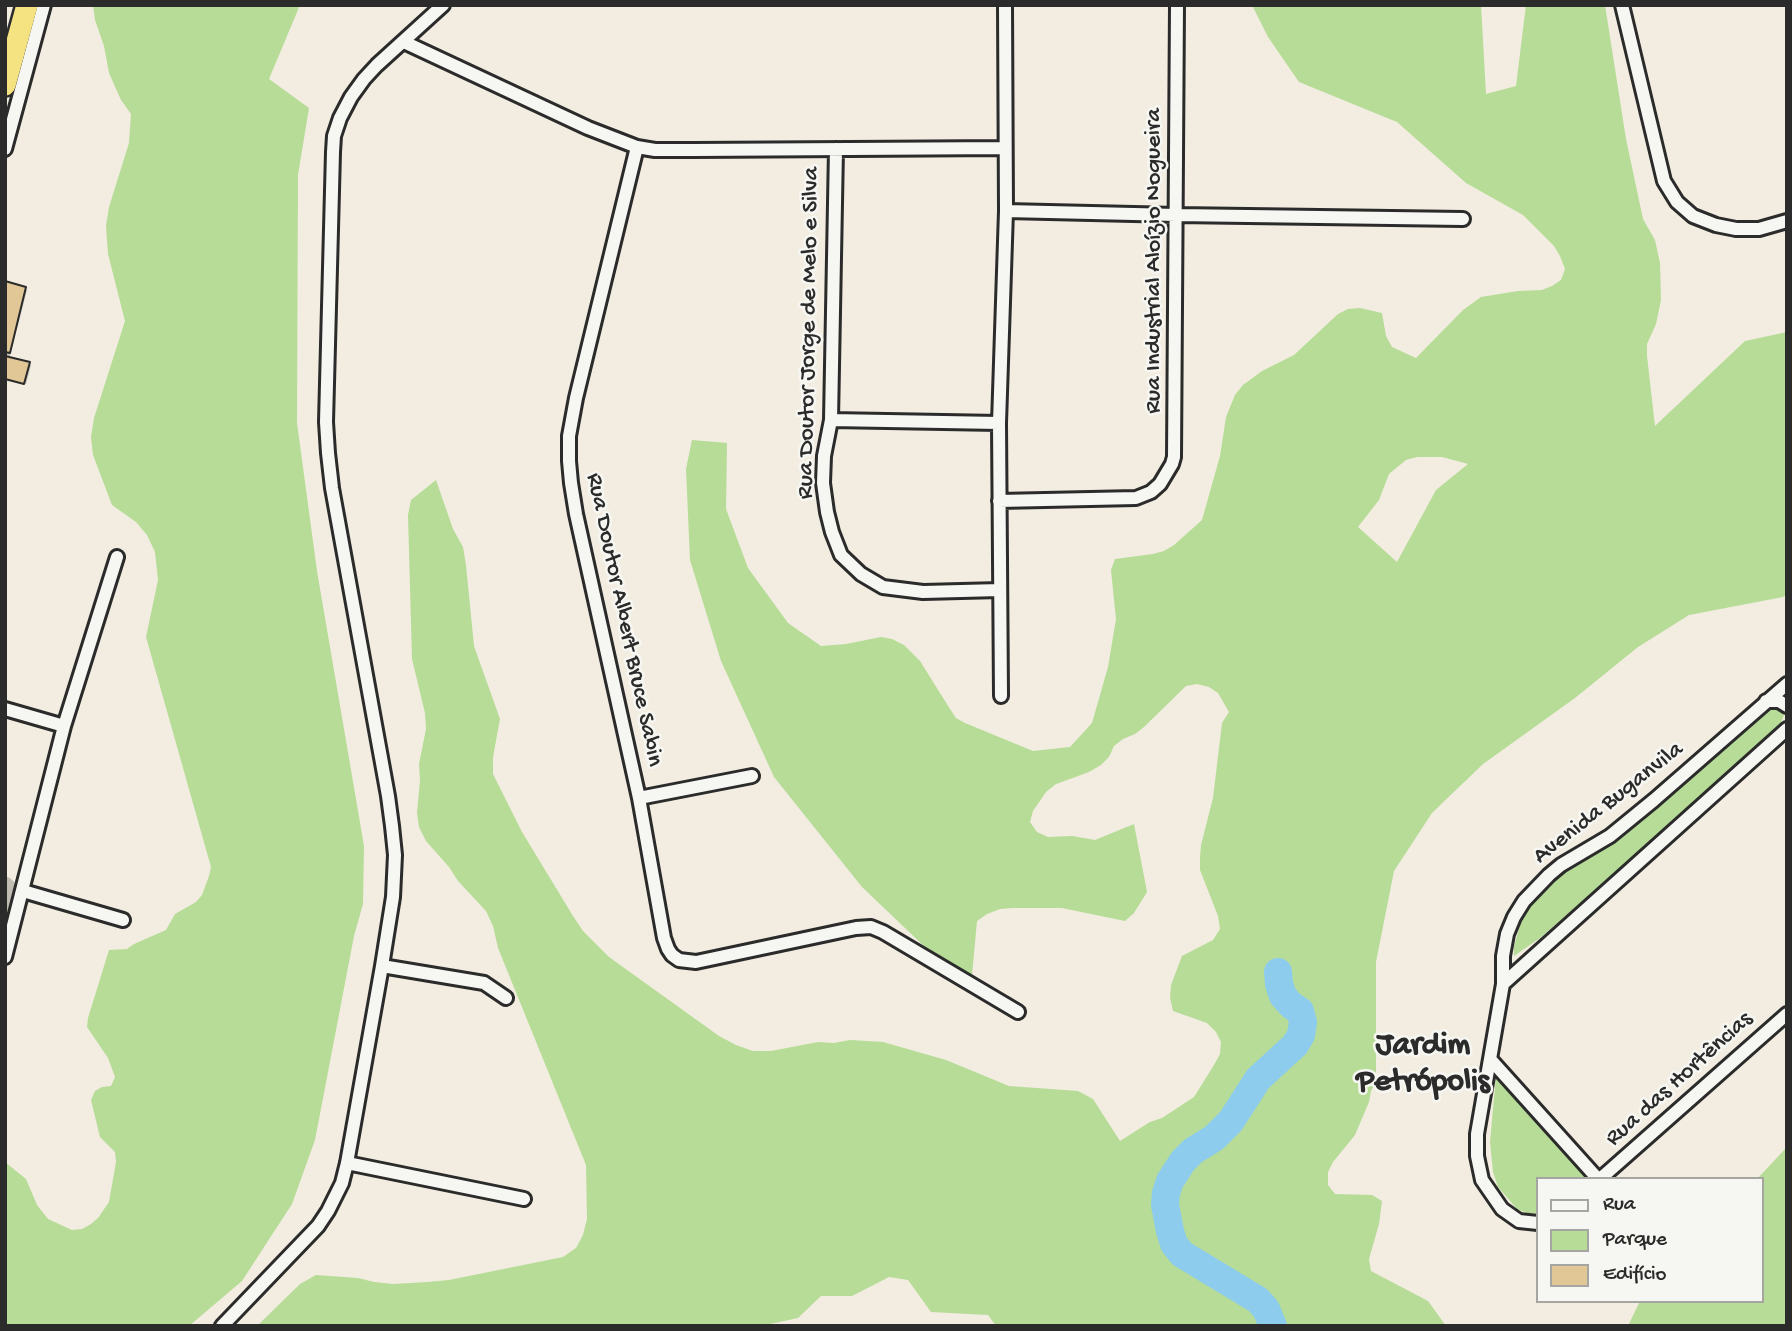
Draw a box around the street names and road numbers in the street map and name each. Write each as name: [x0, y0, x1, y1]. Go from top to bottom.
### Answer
street label: Rua Industrial Aloízio Nogueira: [1141, 108, 1169, 414]
street label: Rua Doutor Jorge de Melo e Silva: [793, 167, 827, 499]
street label: Rua Doutor Albert Bruce Sabin: [578, 471, 668, 769]
street label: Avenida Buganvila: [1528, 736, 1690, 872]
street label: Rua das Hortências: [1600, 1006, 1760, 1154]

